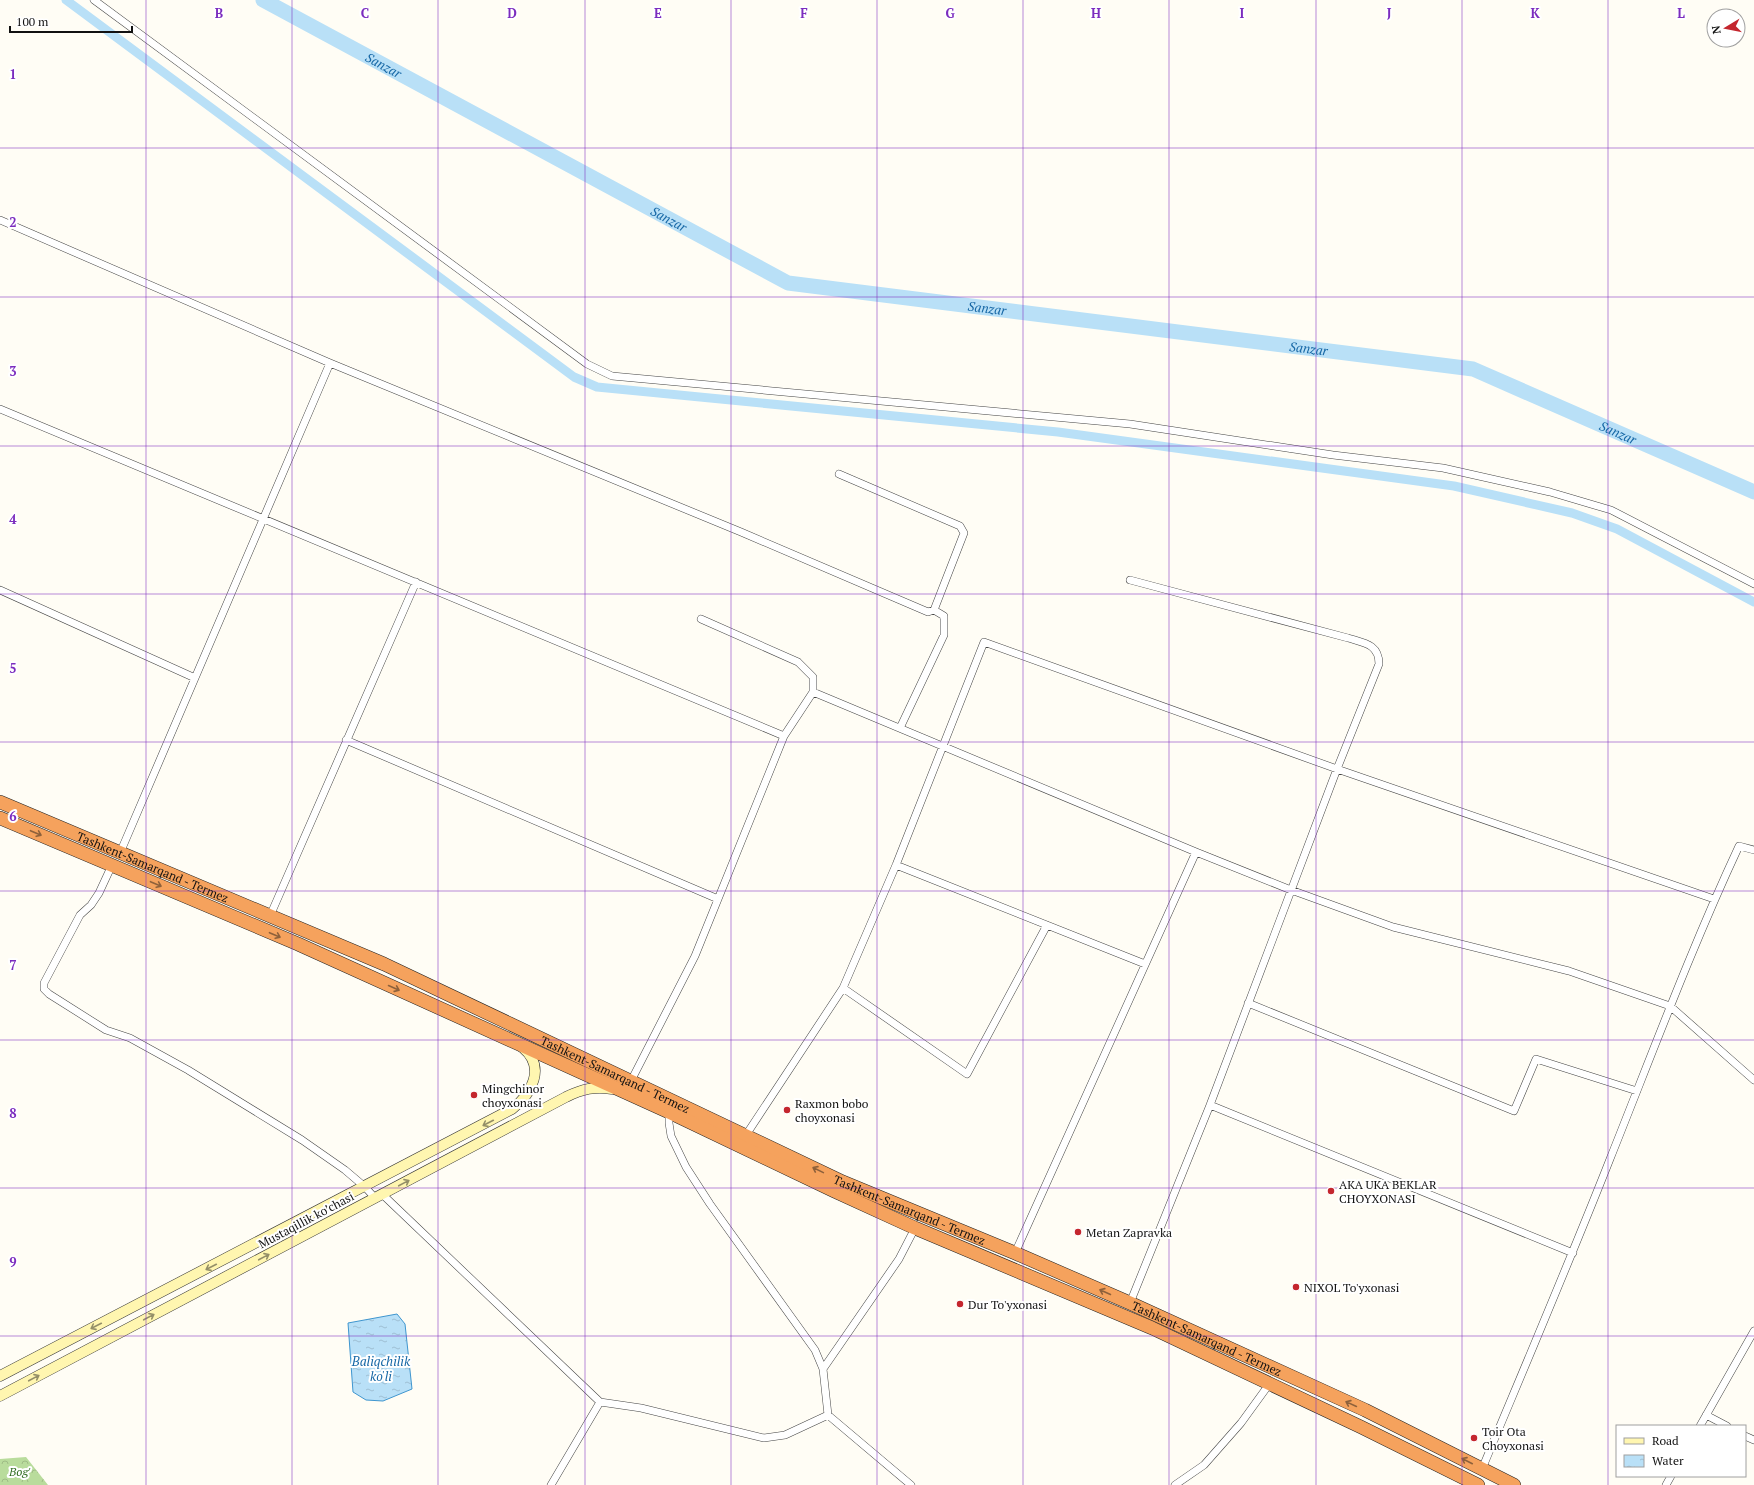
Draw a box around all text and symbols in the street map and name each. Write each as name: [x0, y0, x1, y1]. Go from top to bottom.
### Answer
text: B: [215, 4, 223, 22]
text: C: [361, 4, 369, 22]
text: D: [507, 4, 517, 22]
text: E: [654, 4, 662, 22]
text: F: [800, 4, 808, 22]
text: G: [945, 4, 955, 22]
text: H: [1091, 4, 1101, 22]
text: I: [1240, 4, 1245, 22]
text: J: [1387, 4, 1392, 22]
text: K: [1530, 4, 1540, 22]
text: L: [1677, 4, 1685, 22]
scale bar: [10, 8, 132, 34]
north arrow: [1706, 8, 1746, 48]
text: 100 m: [16, 14, 49, 29]
text: N: [1708, 24, 1724, 35]
water label: Sanzar: [362, 48, 406, 83]
text: 1: [9, 65, 17, 83]
water label: Sanzar: [648, 202, 691, 236]
text: 2: [9, 213, 17, 231]
water label: Sanzar: [967, 297, 1008, 319]
water label: Sanzar: [1288, 337, 1330, 360]
text: 3: [9, 362, 17, 380]
water label: Sanzar: [1597, 416, 1640, 449]
text: 4: [9, 510, 17, 528]
text: 5: [9, 659, 17, 677]
text: 6: [9, 807, 17, 825]
street label: Tashkent-Samarqand - Termez: [75, 828, 231, 905]
one-way arrow: [30, 830, 42, 838]
one-way arrow: [149, 881, 161, 888]
one-way arrow: [269, 931, 281, 939]
text: 7: [9, 956, 17, 974]
one-way arrow: [388, 985, 400, 992]
street label: Tashkent-Samarqand - Termez: [539, 1032, 692, 1116]
place label: Mingchinor choyxonasi: [482, 1081, 544, 1110]
marker: Mingchinor choyxonasi: [469, 1090, 479, 1100]
place label: Raxmon bobo choyxonasi: [795, 1096, 869, 1125]
text: 8: [9, 1104, 17, 1122]
marker: Raxmon bobo choyxonasi: [782, 1105, 792, 1115]
one-way arrow: [483, 1119, 495, 1127]
one-way arrow: [812, 1166, 824, 1173]
street label: Tashkent-Samarqand - Termez: [831, 1171, 988, 1248]
place label: AKA UKA BEKLAR CHOYXONASI: [1339, 1177, 1437, 1206]
one-way arrow: [398, 1178, 410, 1186]
marker: AKA UKA BEKLAR CHOYXONASI: [1326, 1186, 1336, 1196]
street label: Mustaqillik ko’chasi: [256, 1188, 357, 1251]
place label: Metan Zapravka: [1086, 1225, 1172, 1240]
marker: Metan Zapravka: [1073, 1227, 1083, 1237]
one-way arrow: [258, 1252, 270, 1260]
text: 9: [9, 1253, 17, 1271]
one-way arrow: [206, 1263, 218, 1271]
place label: NIXOL To'yxonasi: [1304, 1280, 1400, 1295]
marker: NIXOL To'yxonasi: [1291, 1282, 1301, 1292]
one-way arrow: [1099, 1288, 1111, 1295]
place label: Dur To'yxonasi: [968, 1297, 1048, 1312]
street label: Tashkent-Samarqand - Termez: [1130, 1297, 1284, 1379]
marker: Dur To'yxonasi: [955, 1299, 965, 1309]
one-way arrow: [143, 1313, 155, 1321]
one-way arrow: [90, 1323, 102, 1331]
water label: Baliqchilik ko'li: [351, 1352, 411, 1385]
one-way arrow: [28, 1374, 40, 1381]
one-way arrow: [1345, 1400, 1357, 1407]
place label: Toir Ota Choyxonasi: [1482, 1424, 1544, 1453]
legend: [1616, 1425, 1746, 1477]
marker: Toir Ota Choyxonasi: [1469, 1433, 1479, 1443]
text: Road: [1652, 1433, 1679, 1448]
text: Water: [1652, 1453, 1684, 1468]
one-way arrow: [1461, 1457, 1473, 1464]
park label: Bog': [8, 1464, 31, 1479]

